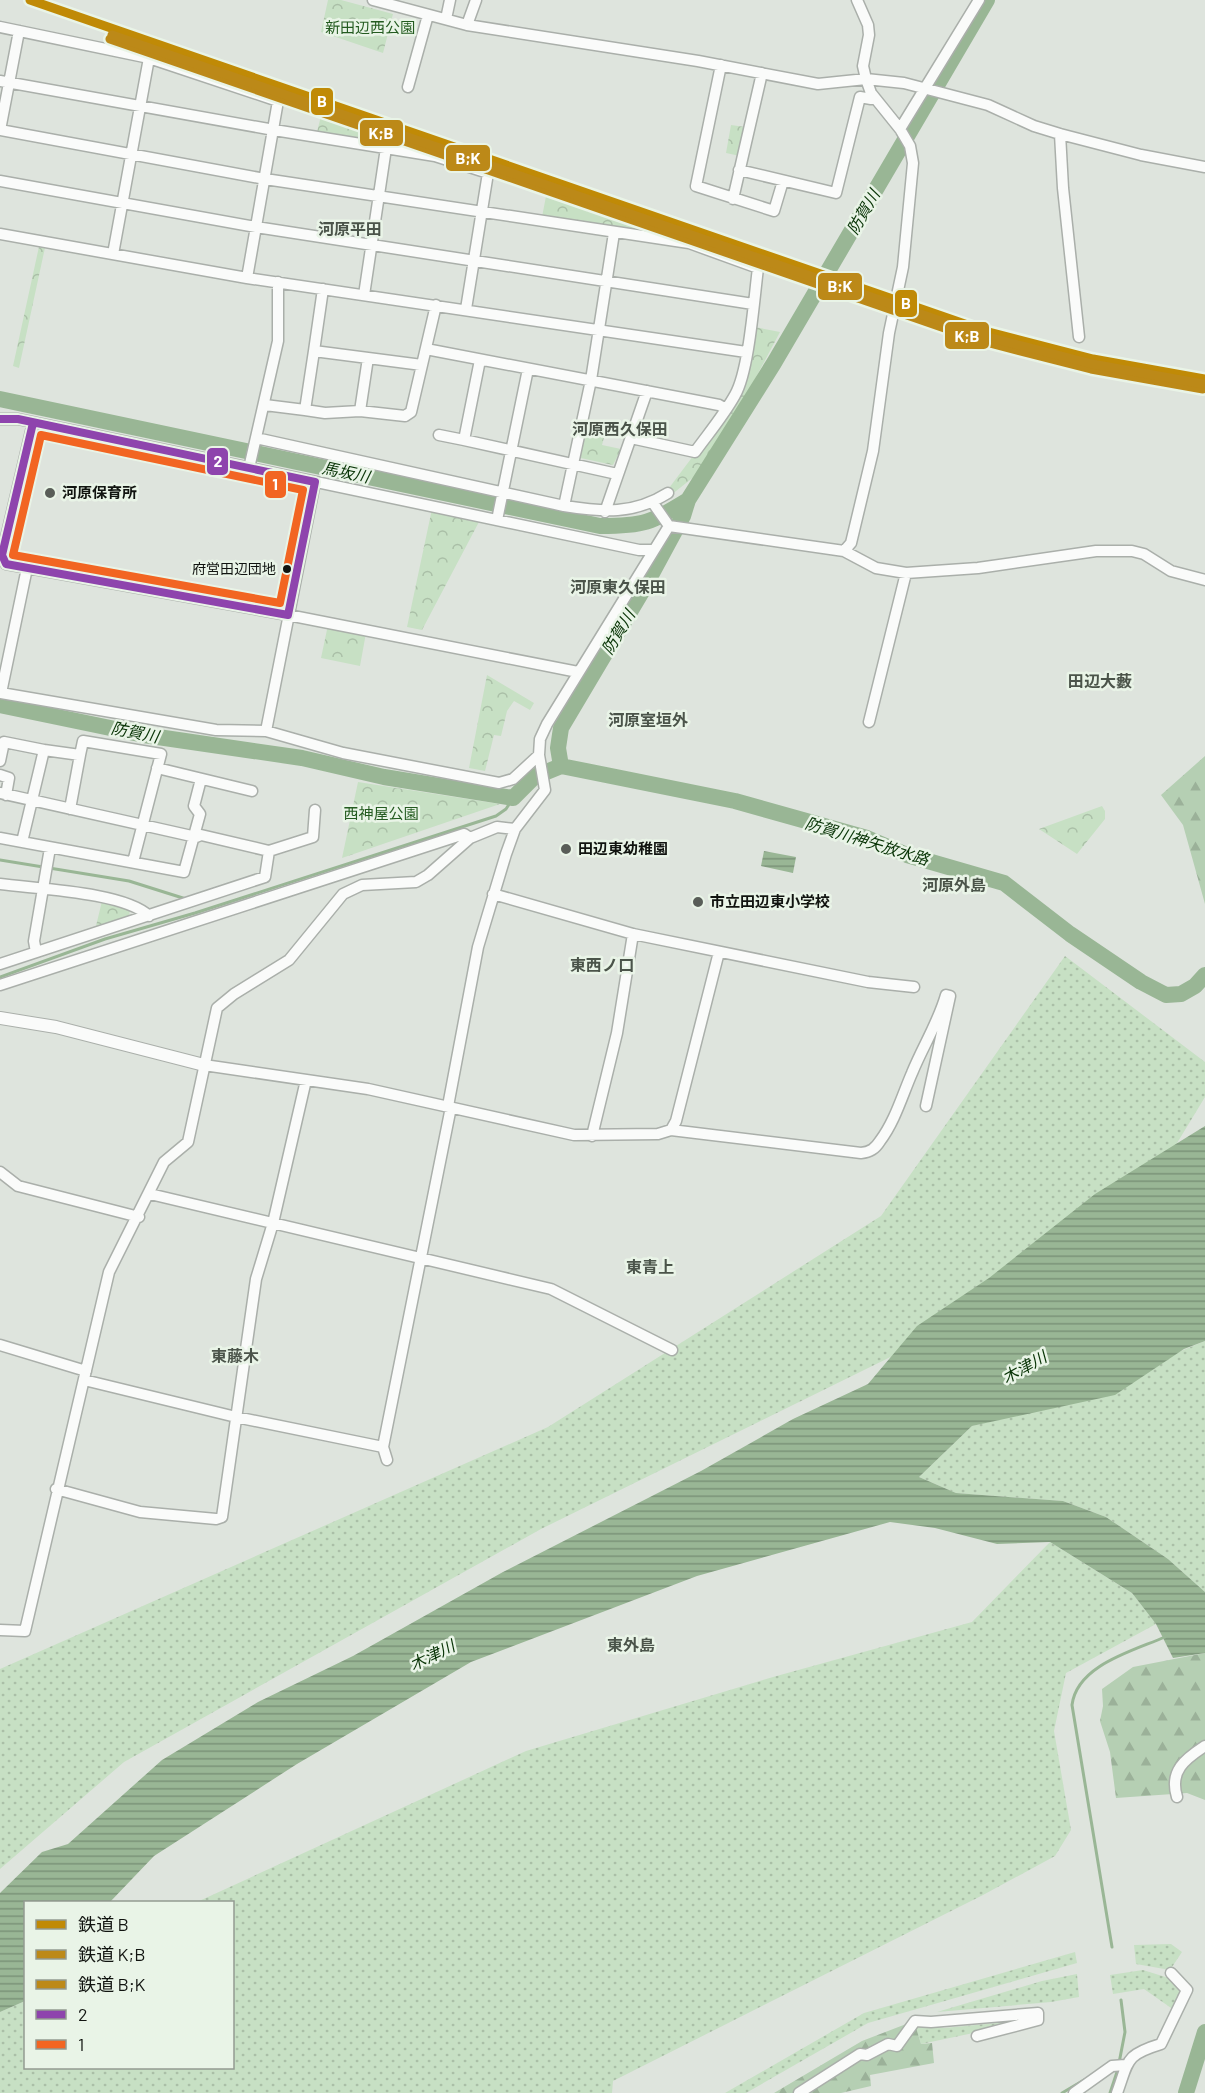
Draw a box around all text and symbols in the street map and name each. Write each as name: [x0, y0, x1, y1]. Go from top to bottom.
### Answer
park label: 新田辺西公園: [325, 18, 415, 36]
line badge: B: [310, 87, 334, 116]
text: B: [317, 91, 327, 110]
line badge: K;B: [359, 119, 404, 147]
text: K;B: [369, 123, 394, 142]
line badge: B;K: [445, 144, 491, 172]
text: B;K: [456, 148, 481, 167]
water label: 防賀川: [842, 184, 884, 237]
district label: 河原平田: [318, 219, 382, 238]
line badge: B;K: [817, 272, 863, 301]
text: B;K: [828, 276, 853, 295]
line badge: B: [894, 289, 918, 318]
text: B: [901, 293, 911, 312]
line badge: K;B: [944, 321, 990, 350]
text: K;B: [955, 326, 980, 345]
district label: 河原西久保田: [572, 419, 668, 438]
line badge: 2: [206, 447, 229, 476]
text: 2: [214, 451, 223, 470]
water label: 馬坂川: [321, 457, 374, 486]
line badge: 1: [264, 470, 287, 499]
text: 1: [272, 474, 278, 493]
place label: 河原保育所: [62, 483, 137, 501]
marker: 河原保育所: [43, 486, 57, 500]
place label: 府営田辺団地: [192, 560, 276, 577]
marker: 府営田辺団地: [281, 563, 293, 575]
district label: 河原東久保田: [570, 577, 666, 596]
water label: 防賀川: [597, 605, 639, 657]
district label: 田辺大藪: [1068, 671, 1132, 690]
district label: 河原室垣外: [608, 710, 689, 729]
water label: 防賀川: [110, 718, 162, 746]
park label: 西神屋公園: [343, 804, 419, 822]
water label: 防賀川神矢放水路: [803, 813, 933, 869]
place label: 田辺東幼稚園: [578, 839, 668, 857]
marker: 田辺東幼稚園: [559, 842, 573, 856]
district label: 河原外島: [922, 875, 986, 894]
place label: 市立田辺東小学校: [710, 892, 830, 910]
marker: 市立田辺東小学校: [691, 895, 705, 909]
district label: 東西ノ口: [570, 955, 634, 974]
district label: 東青上: [626, 1257, 674, 1276]
district label: 東藤木: [211, 1346, 259, 1365]
water label: 木津川: [998, 1346, 1051, 1387]
water label: 木津川: [406, 1635, 459, 1674]
district label: 東外島: [607, 1635, 655, 1654]
legend: [24, 1901, 234, 2069]
text: 鉄道 B: [78, 1913, 129, 1935]
text: 鉄道 K;B: [78, 1943, 145, 1965]
text: 鉄道 B;K: [78, 1973, 145, 1995]
text: 2: [78, 2003, 88, 2025]
text: 1: [78, 2033, 84, 2055]

